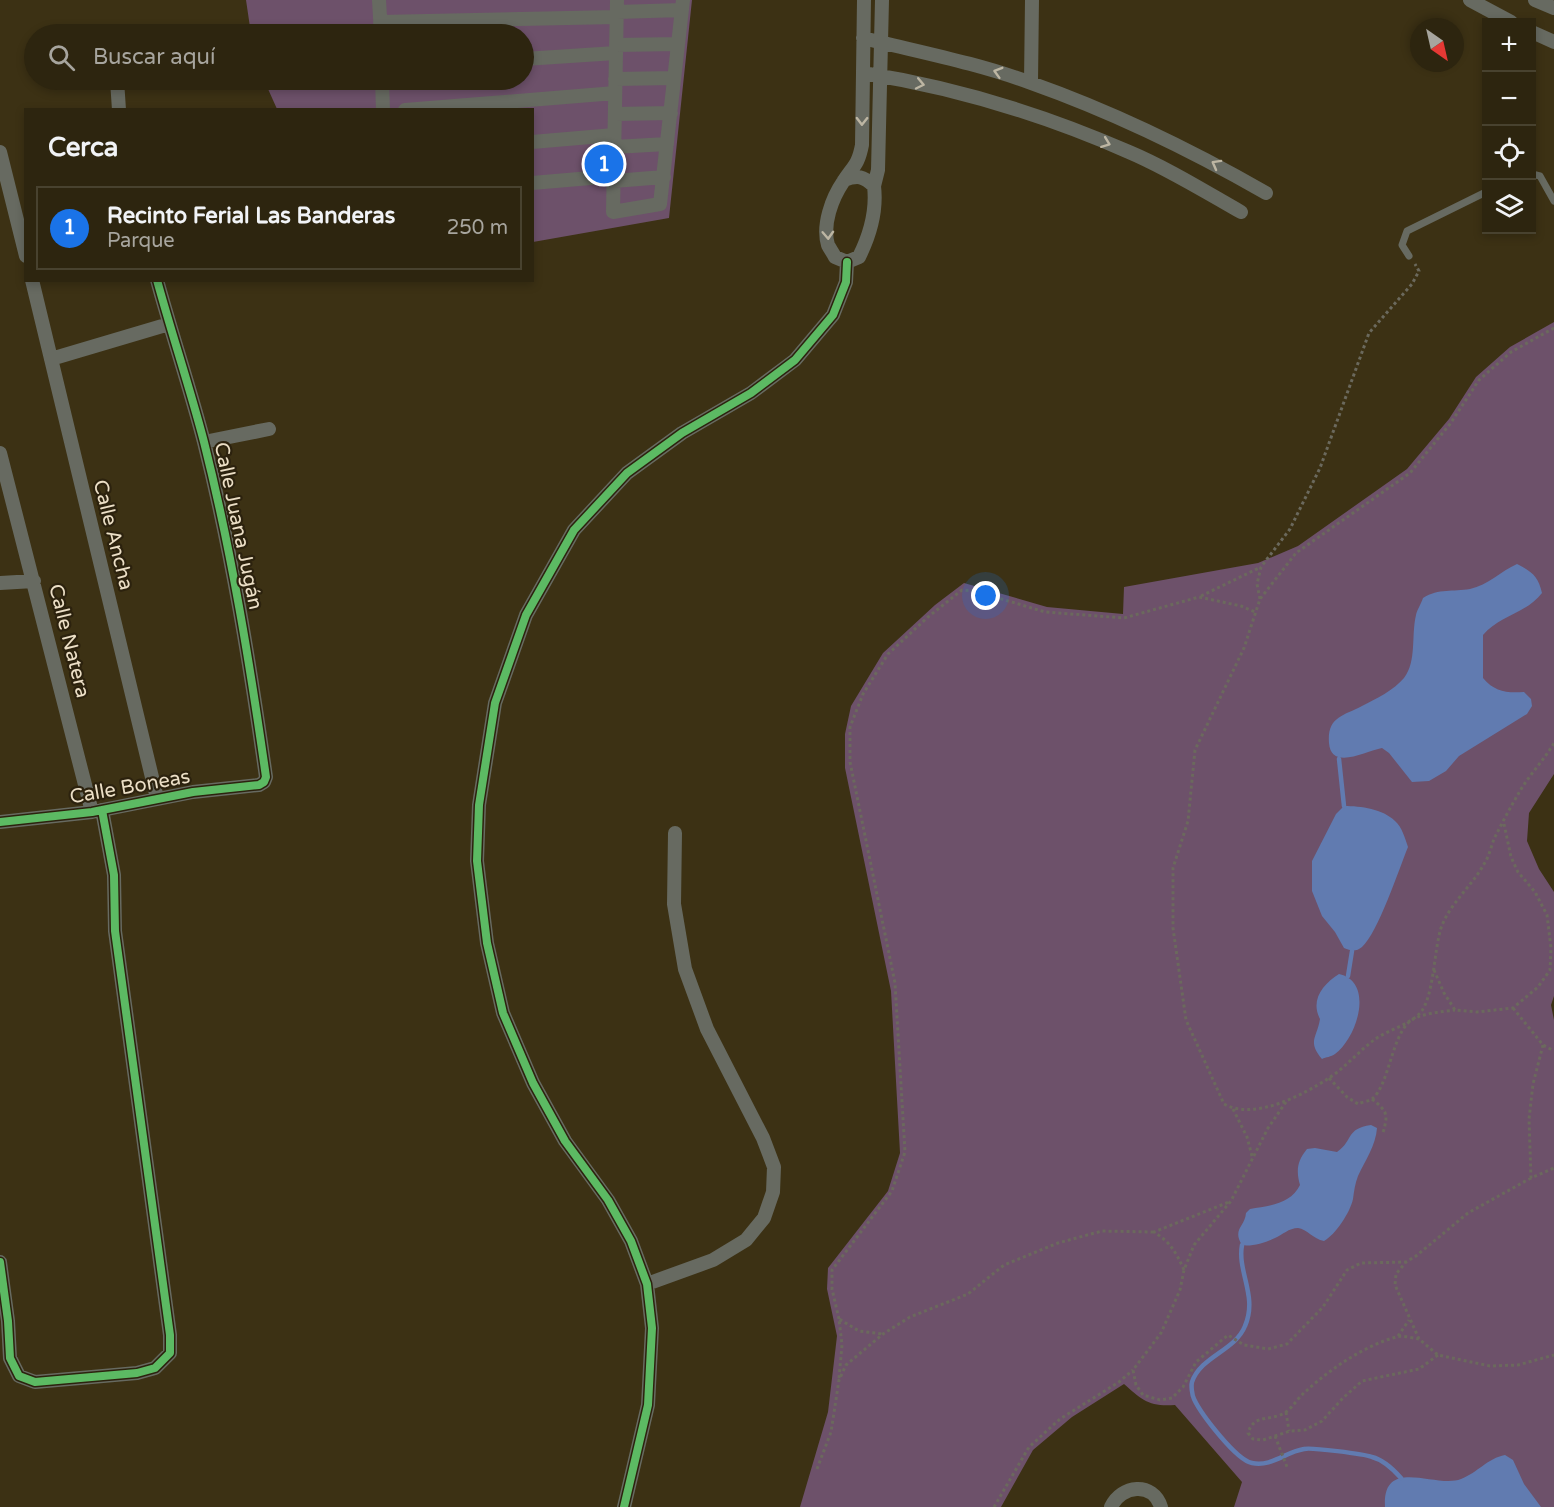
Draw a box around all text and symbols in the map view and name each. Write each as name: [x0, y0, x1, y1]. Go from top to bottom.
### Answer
north arrow: [1410, 18, 1464, 72]
map controls: [1482, 18, 1536, 234]
button: +: [1482, 18, 1536, 72]
search box: [24, 24, 534, 90]
icon: search: [45, 41, 78, 74]
text: Buscar aquí: [93, 44, 215, 70]
one-way arrow: [993, 67, 1003, 80]
button: −: [1482, 72, 1536, 126]
one-way arrow: [915, 77, 925, 90]
one-way arrow: [856, 117, 868, 126]
button: locate: [1482, 126, 1536, 180]
text: Cerca: [48, 132, 118, 163]
one-way arrow: [1099, 136, 1110, 148]
pin: 1: [584, 142, 624, 186]
one-way arrow: [1211, 160, 1222, 171]
button: layers: [1482, 180, 1536, 234]
text: Recinto Ferial Las Banderas: [107, 203, 395, 229]
text: 1: [63, 216, 76, 240]
text: 250 m: [447, 216, 508, 240]
text: Parque: [107, 229, 175, 253]
one-way arrow: [821, 230, 834, 240]
street label: Calle Juana Jugán: [209, 440, 267, 612]
street label: Calle Ancha: [88, 477, 138, 593]
your location: [971, 581, 1000, 610]
street label: Calle Natera: [43, 582, 95, 700]
street label: Calle Boneas: [68, 765, 192, 809]

